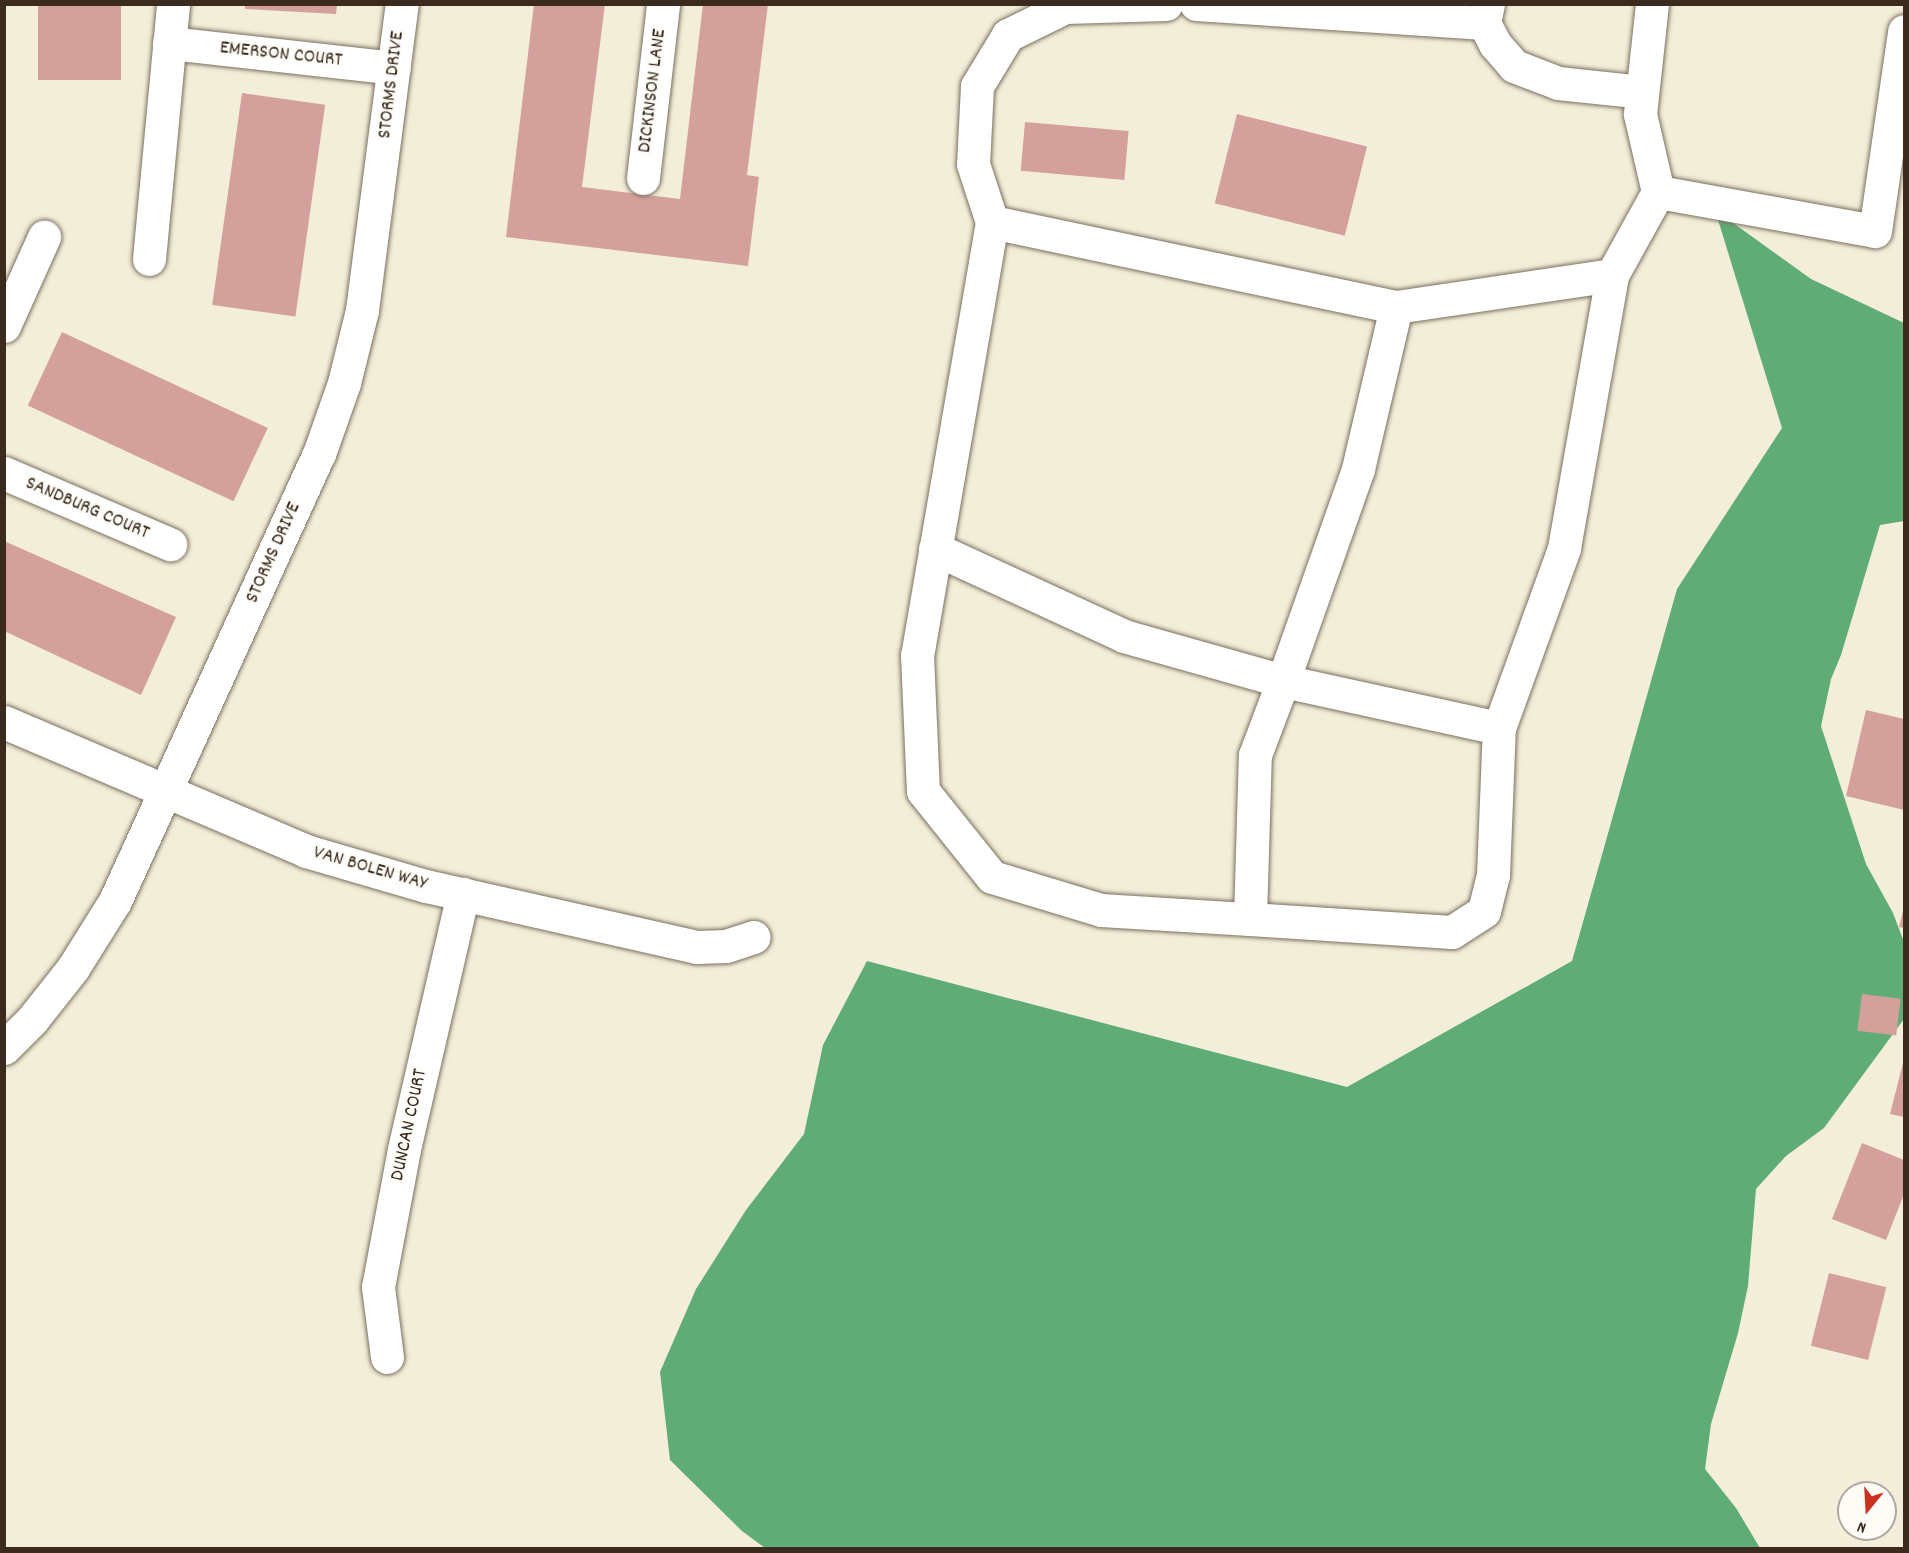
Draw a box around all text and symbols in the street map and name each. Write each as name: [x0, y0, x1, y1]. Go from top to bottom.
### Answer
street label: DICKINSON LANE: [634, 28, 672, 154]
street label: STORMS DRIVE: [374, 30, 410, 140]
street label: EMERSON COURT: [219, 37, 343, 73]
street label: SANDBURG COURT: [21, 472, 153, 546]
street label: STORMS DRIVE: [241, 499, 307, 607]
street label: VAN BOLEN WAY: [310, 841, 430, 897]
street label: DUNCAN COURT: [386, 1067, 434, 1183]
north arrow: [1837, 1481, 1897, 1541]
text: N: [1855, 1515, 1869, 1539]

